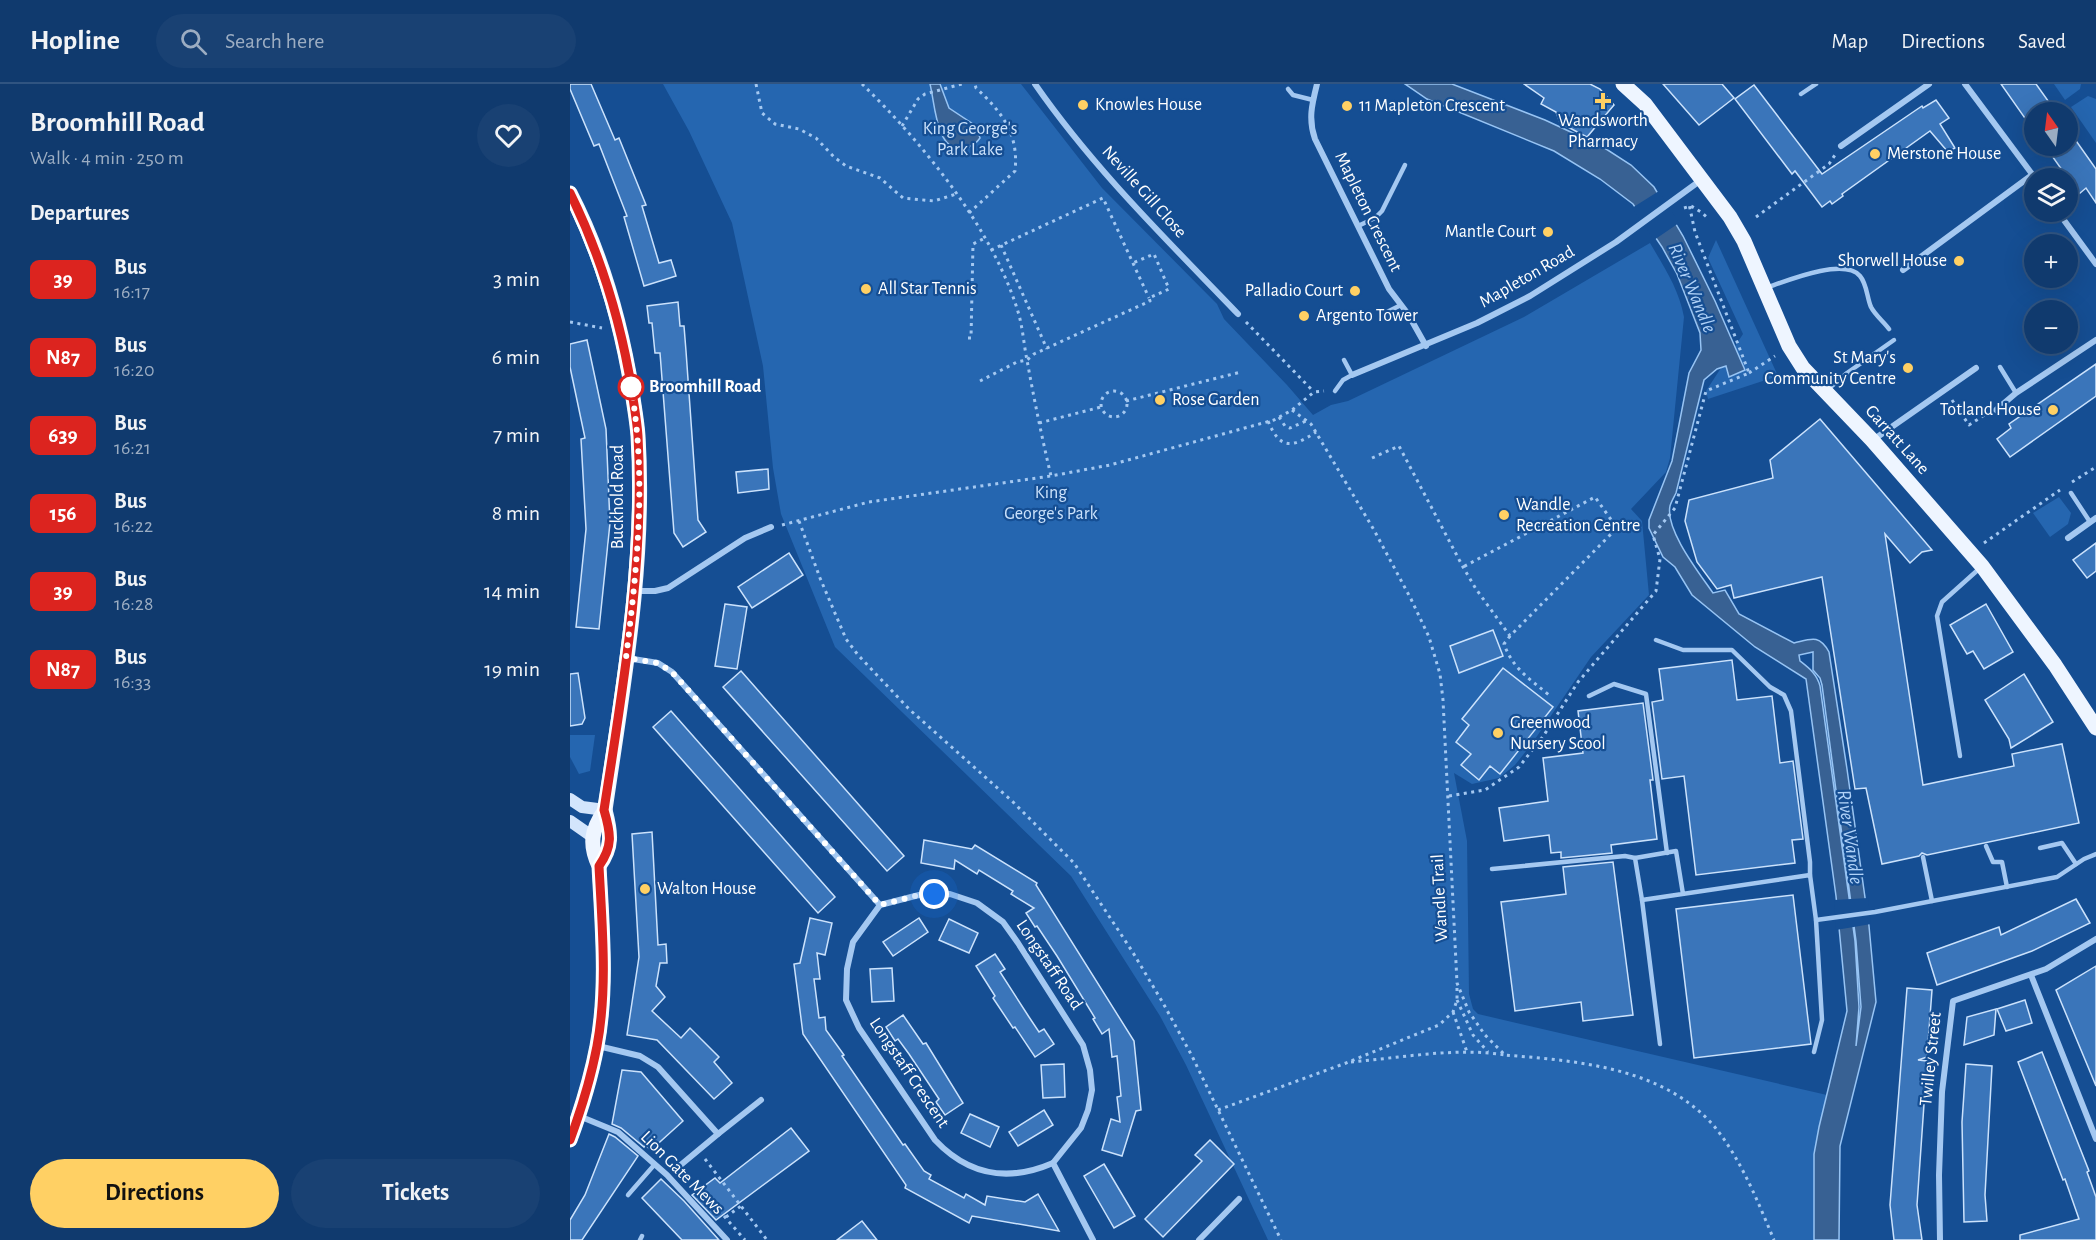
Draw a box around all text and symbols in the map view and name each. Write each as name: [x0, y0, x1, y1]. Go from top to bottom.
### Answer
search box: [156, 14, 576, 68]
icon: search: [177, 25, 210, 58]
text: Hopline: [30, 27, 120, 55]
text: Search here: [225, 30, 324, 52]
text: Map: [1832, 31, 1868, 52]
text: Directions: [1901, 31, 1985, 52]
text: Saved: [2018, 31, 2066, 52]
marker: Wandsworth Pharmacy: [1596, 94, 1610, 108]
place label: Knowles House: [1095, 96, 1202, 114]
place label: 11 Mapleton Crescent: [1359, 97, 1505, 115]
marker: Knowles House: [1076, 98, 1090, 112]
marker: 11 Mapleton Crescent: [1340, 99, 1354, 113]
north arrow: [2024, 102, 2078, 156]
map controls: [2024, 102, 2078, 354]
button: heart: [477, 104, 540, 167]
text: Broomhill Road: [30, 109, 205, 137]
place label: Wandsworth Pharmacy: [1558, 112, 1648, 151]
park label: King George's Park Lake: [923, 120, 1017, 159]
street label: Neville Gill Close: [1098, 143, 1190, 241]
place label: Merstone House: [1887, 145, 2001, 163]
marker: Merstone House: [1868, 147, 1882, 161]
text: Walk · 4 min · 250 m: [30, 148, 184, 168]
street label: Mapleton Crescent: [1331, 149, 1405, 275]
button: layers: [2024, 168, 2078, 222]
text: Departures: [30, 202, 130, 224]
place label: Mantle Court: [1445, 223, 1536, 241]
marker: Mantle Court: [1541, 225, 1555, 239]
button: +: [2024, 234, 2078, 288]
water label: River Wandle: [1664, 240, 1720, 336]
street label: Mapleton Road: [1476, 243, 1578, 311]
place label: Shorwell House: [1838, 252, 1947, 270]
marker: Shorwell House: [1952, 254, 1966, 268]
text: Bus: [114, 256, 147, 278]
text: 3 min: [493, 268, 540, 290]
text: 39: [53, 269, 73, 290]
place label: All Star Tennis: [878, 280, 977, 298]
text: 16:17: [114, 282, 150, 302]
marker: All Star Tennis: [859, 282, 873, 296]
place label: Palladio Court: [1245, 282, 1343, 300]
marker: Palladio Court: [1348, 284, 1362, 298]
button: −: [2024, 300, 2078, 354]
place label: Argento Tower: [1316, 307, 1418, 325]
marker: Argento Tower: [1297, 309, 1311, 323]
text: Bus: [114, 334, 147, 356]
text: 6 min: [492, 346, 540, 368]
text: N87: [46, 347, 80, 368]
place label: St Mary's Community Centre: [1764, 349, 1896, 388]
text: 16:20: [114, 360, 155, 380]
marker: St Mary's Community Centre: [1901, 361, 1915, 375]
marker: Broomhill Road: [618, 374, 644, 400]
place label: Broomhill Road: [649, 378, 762, 396]
place label: Rose Garden: [1172, 391, 1260, 409]
marker: Rose Garden: [1153, 393, 1167, 407]
place label: Totland House: [1940, 401, 2041, 419]
street label: Garratt Lane: [1861, 402, 1933, 478]
marker: Totland House: [2046, 403, 2060, 417]
text: Bus: [114, 412, 147, 434]
text: 7 min: [493, 424, 540, 446]
text: 639: [48, 425, 78, 446]
text: 16:21: [114, 438, 151, 458]
street label: Buckhold Road: [609, 445, 627, 549]
park label: King George's Park: [1004, 484, 1099, 523]
text: Bus: [114, 490, 147, 512]
place label: Wandle Recreation Centre: [1516, 496, 1640, 535]
text: 8 min: [492, 502, 540, 524]
text: 156: [50, 503, 76, 524]
marker: Wandle Recreation Centre: [1497, 508, 1511, 522]
text: 16:22: [114, 516, 153, 536]
text: Bus: [114, 568, 147, 590]
text: 14 min: [484, 580, 540, 602]
text: 39: [53, 581, 73, 602]
text: 16:28: [114, 594, 153, 614]
text: Bus: [114, 646, 147, 668]
text: 19 min: [484, 658, 540, 680]
text: N87: [46, 659, 80, 680]
text: 16:33: [114, 672, 151, 692]
place label: Greenwood Nursery Scool: [1510, 714, 1606, 753]
marker: Greenwood Nursery Scool: [1491, 726, 1505, 740]
water label: River Wandle: [1833, 789, 1867, 886]
street label: Wandle Trail: [1429, 854, 1451, 942]
your location: [919, 879, 949, 909]
place label: Walton House: [657, 880, 756, 898]
marker: Walton House: [638, 882, 652, 896]
street label: Longstaff Road: [1012, 917, 1086, 1013]
street label: Twilley Street: [1917, 1011, 1945, 1107]
street label: Longstaff Crescent: [866, 1015, 952, 1131]
street label: Lion Gate Mews: [637, 1128, 727, 1218]
button: Directions: [30, 1159, 279, 1228]
button: Tickets: [291, 1159, 540, 1228]

